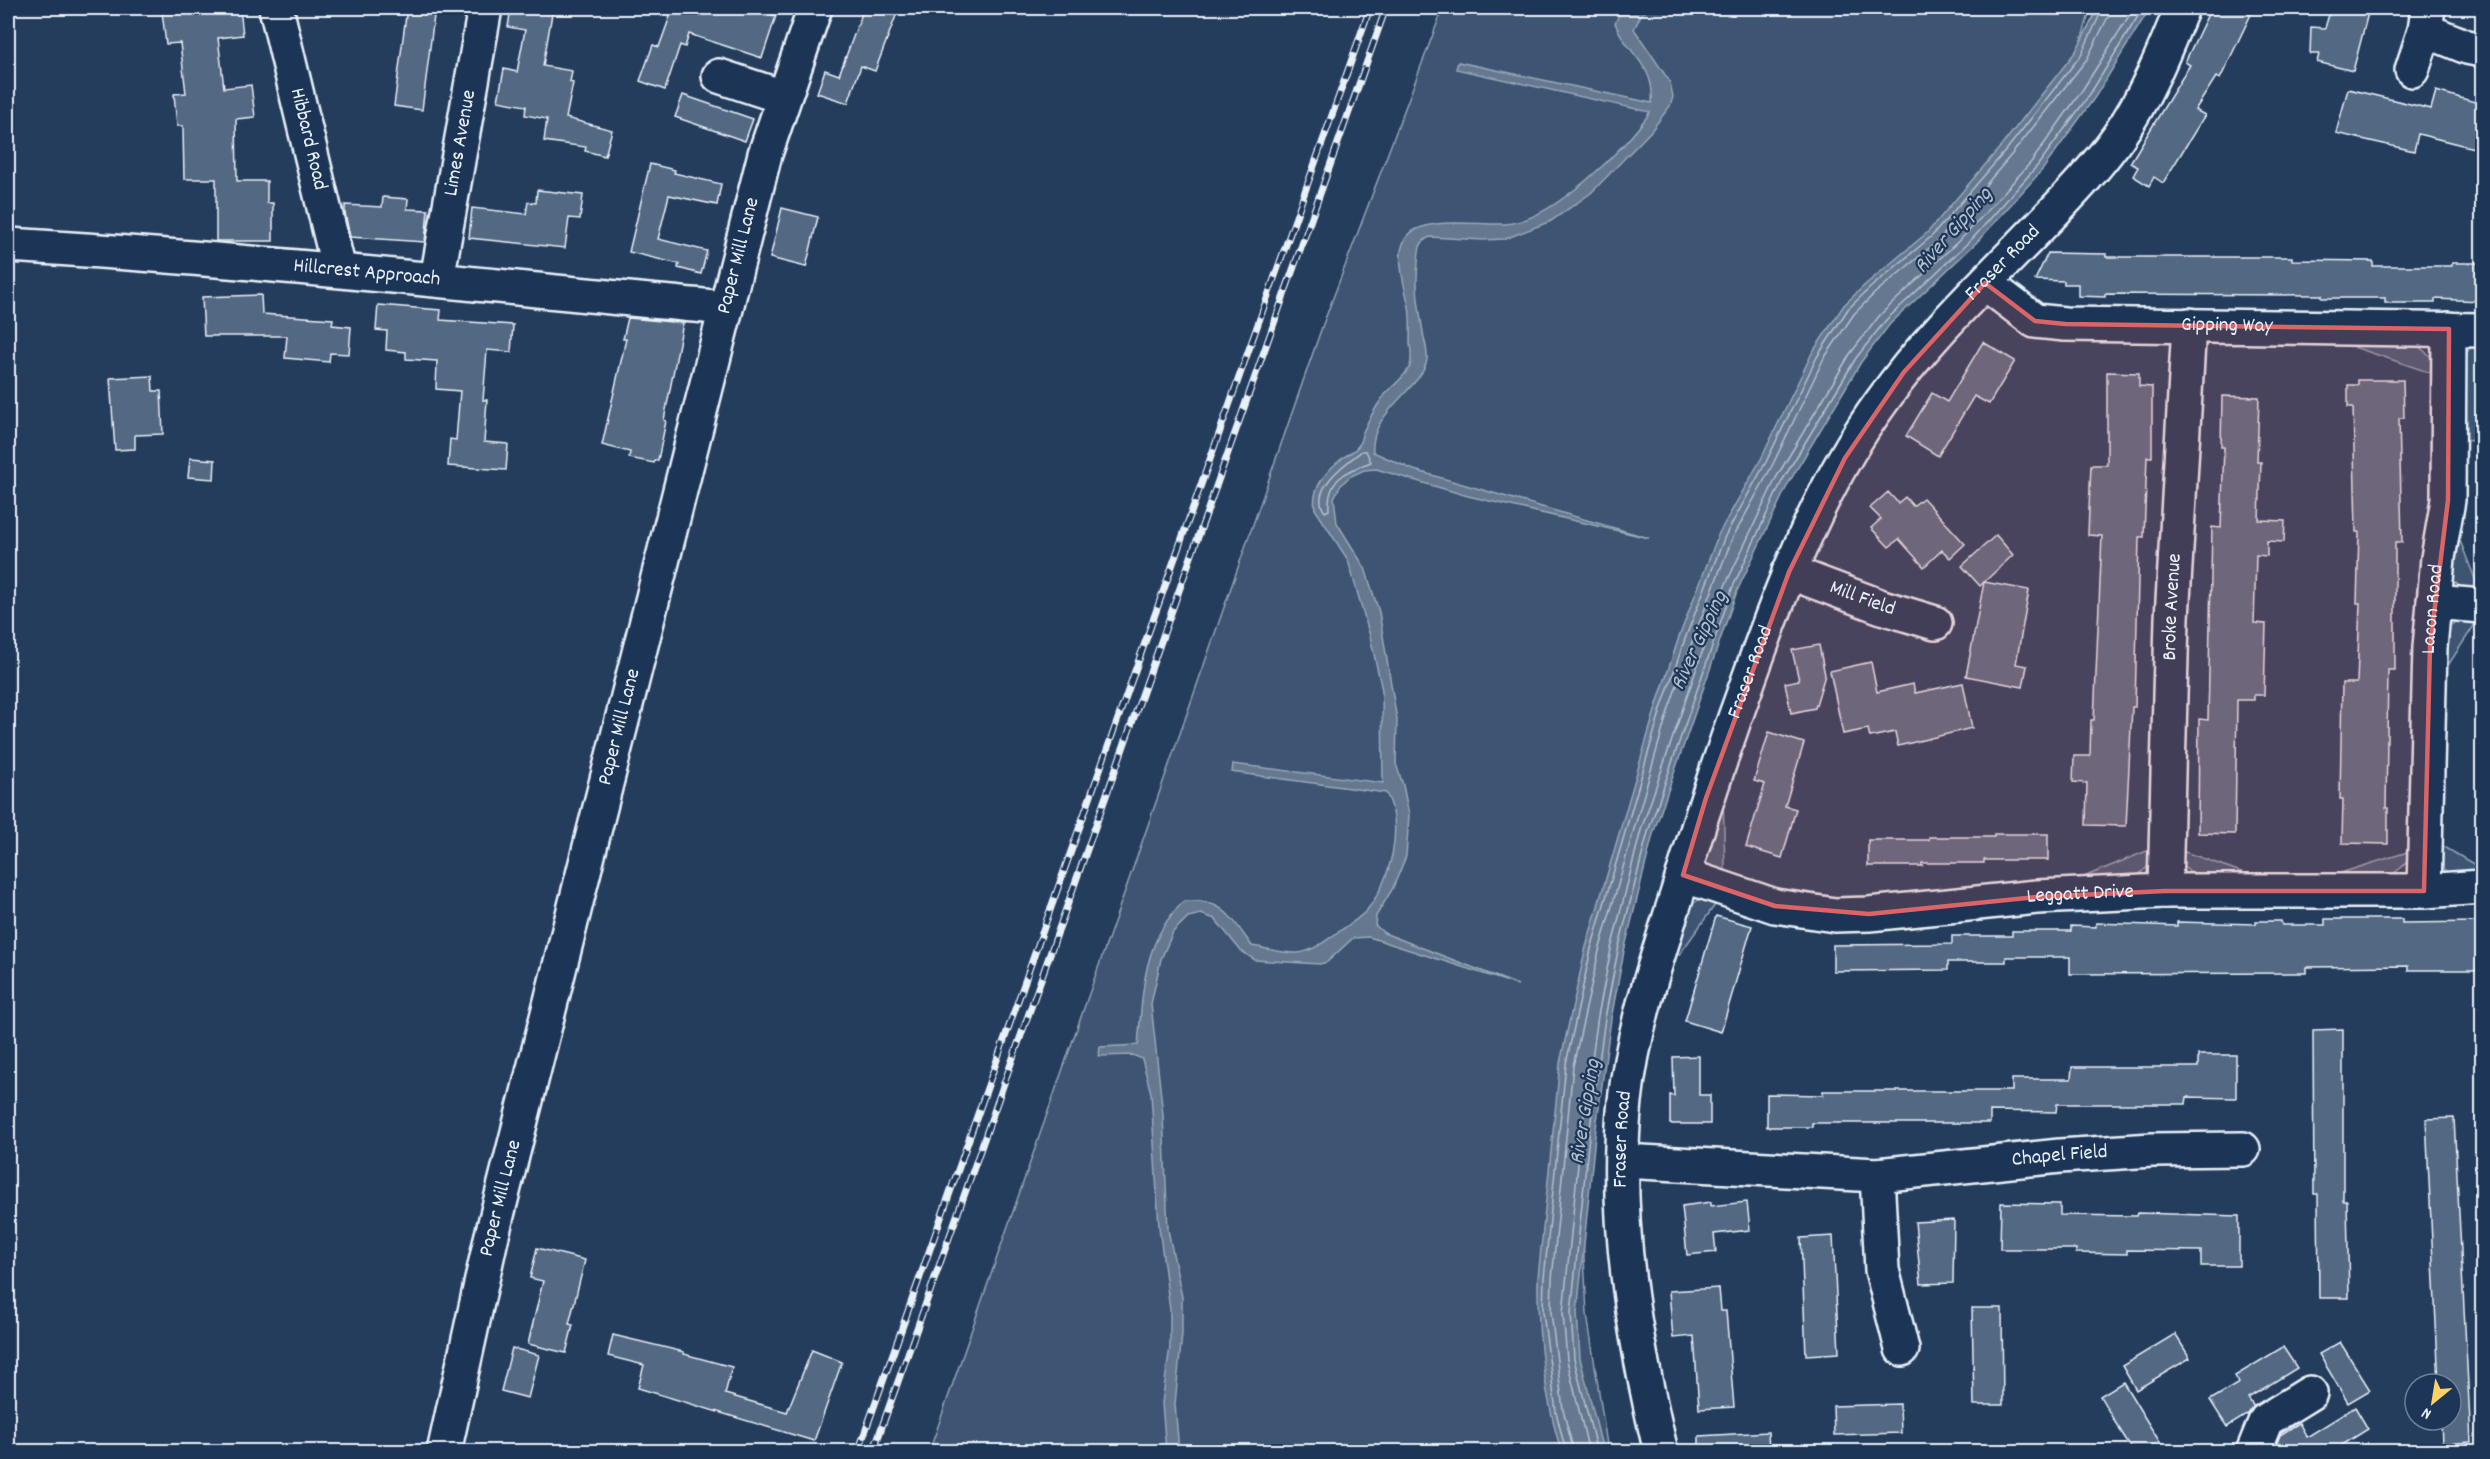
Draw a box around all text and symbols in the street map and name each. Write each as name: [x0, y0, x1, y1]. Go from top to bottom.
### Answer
street label: Hibbard Road: [281, 85, 334, 194]
street label: Limes Avenue: [437, 88, 485, 199]
water label: River Gipping: [1908, 180, 2001, 281]
street label: Paper Mill Lane: [710, 194, 768, 318]
street label: Fraser Road: [1959, 218, 2048, 309]
street label: Hillcrest Approach: [292, 252, 442, 295]
street label: Gipping Way: [2181, 311, 2274, 342]
street label: Broke Avenue: [2156, 553, 2191, 661]
street label: Lacon Road: [2415, 563, 2452, 654]
street label: Mill Field: [1825, 573, 1899, 625]
water label: River Gipping: [1664, 585, 1737, 696]
street label: Fraser Road: [1721, 622, 1782, 723]
street label: Paper Mill Lane: [591, 666, 649, 789]
street label: Leggatt Drive: [2025, 877, 2134, 913]
water label: River Gipping: [1562, 1056, 1610, 1167]
street label: Fraser Road: [1607, 1089, 1641, 1188]
street label: Paper Mill Lane: [473, 1137, 530, 1260]
street label: Chapel Field: [2010, 1138, 2108, 1176]
north arrow: [2403, 1372, 2463, 1432]
text: N: [2417, 1401, 2436, 1425]

